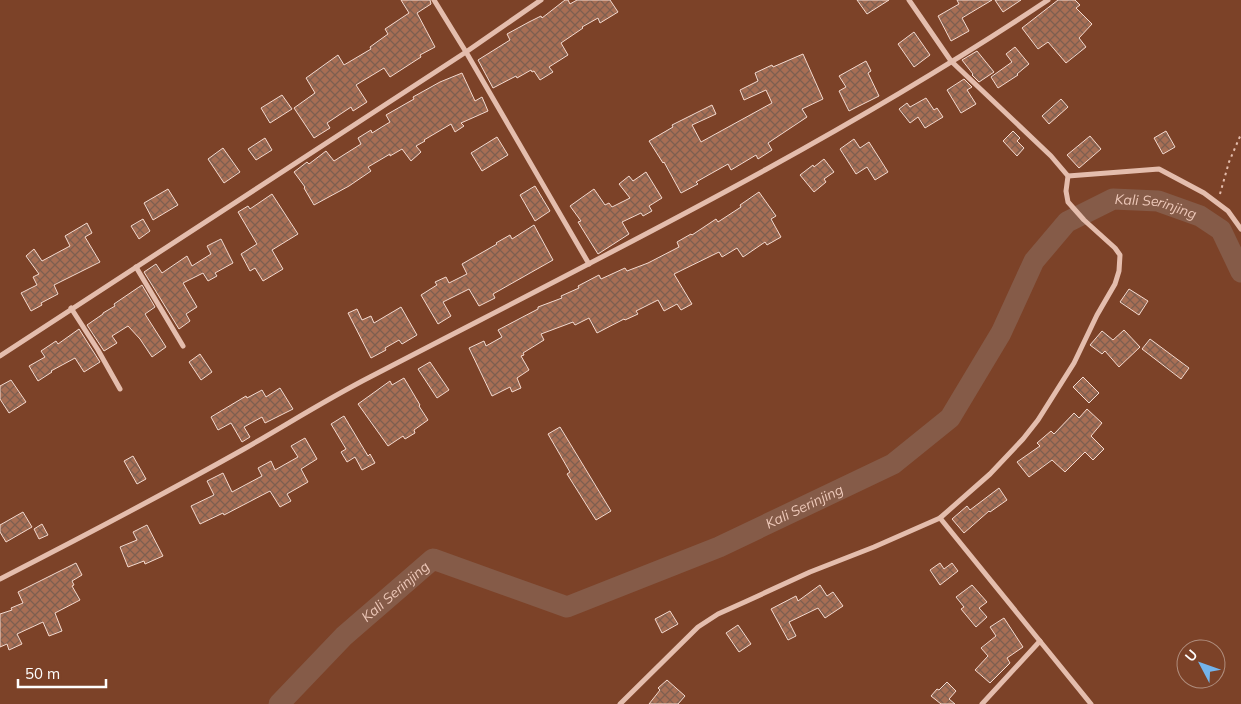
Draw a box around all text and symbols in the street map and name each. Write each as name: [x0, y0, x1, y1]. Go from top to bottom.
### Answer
water label: Kali Serinjing: [1114, 190, 1200, 223]
water label: Kali Serinjing: [762, 480, 847, 533]
water label: Kali Serinjing: [358, 557, 433, 626]
north arrow: [1176, 639, 1226, 689]
text: U: [1181, 646, 1201, 665]
scale bar: [18, 656, 105, 688]
text: 50 m: [25, 664, 60, 683]

